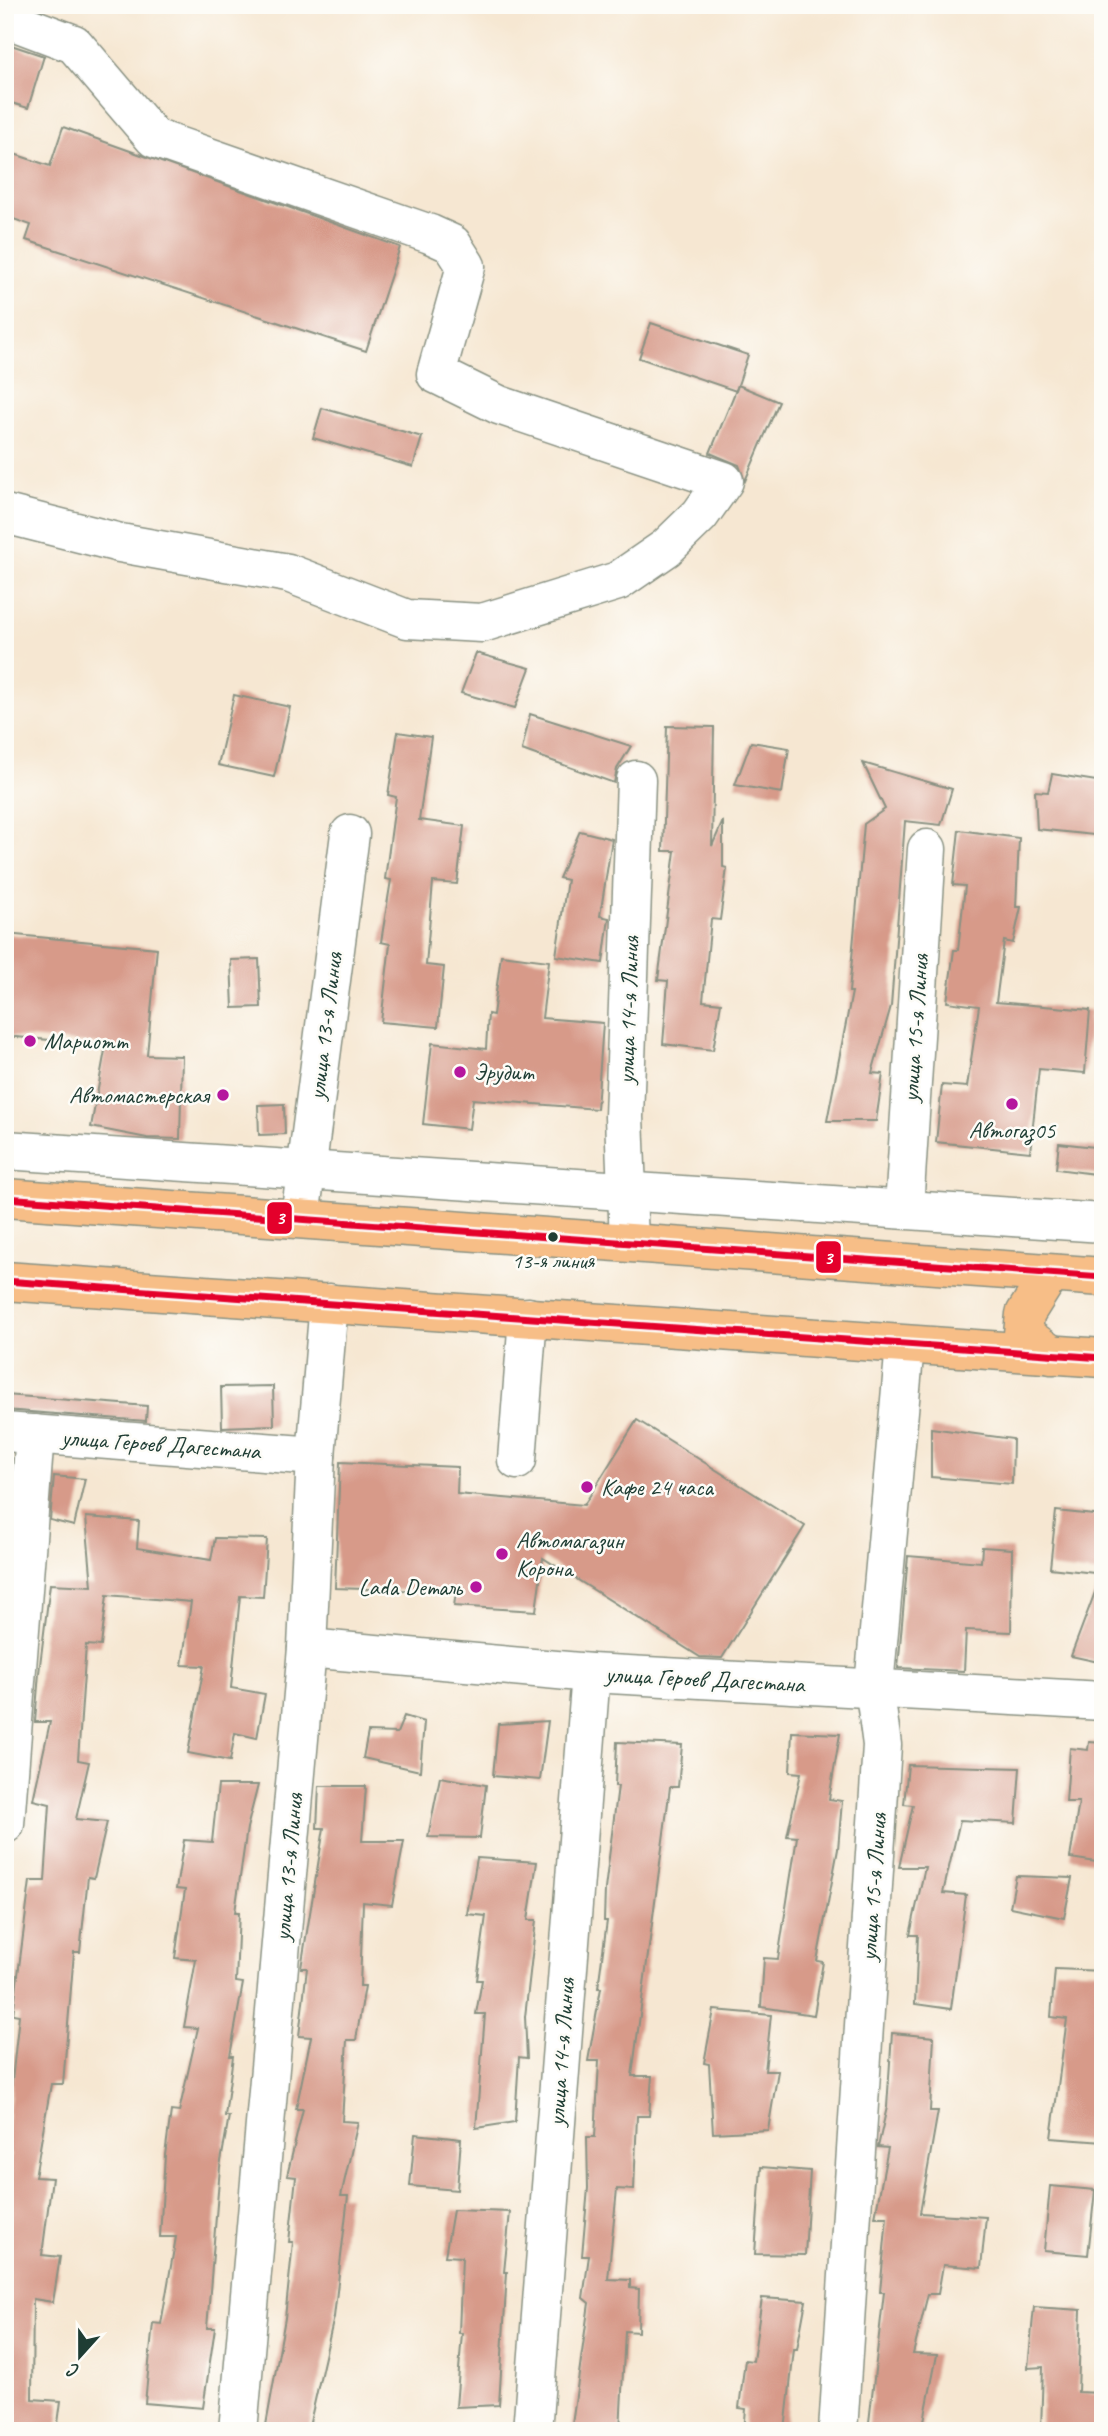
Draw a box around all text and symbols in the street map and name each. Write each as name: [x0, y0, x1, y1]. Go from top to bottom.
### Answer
street label: улица 14-я Линия: [610, 934, 646, 1087]
street label: улица 13-я Линия: [301, 949, 349, 1103]
street label: улица 15-я Линия: [895, 952, 935, 1105]
place label: Мариотт: [44, 1026, 128, 1056]
marker: Мариотт: [22, 1033, 38, 1049]
place label: Эрудит: [474, 1057, 534, 1087]
marker: Эрудит: [452, 1064, 468, 1080]
place label: Автомастерская: [69, 1080, 211, 1110]
marker: Автомастерская: [215, 1087, 231, 1103]
marker: Автогаз05: [1004, 1096, 1020, 1112]
place label: Автогаз05: [969, 1115, 1056, 1146]
line badge: 3: [266, 1201, 293, 1235]
text: 3: [276, 1206, 287, 1230]
marker: 13-я линия: [546, 1230, 560, 1244]
line badge: 3: [815, 1240, 842, 1274]
text: 3: [824, 1246, 835, 1270]
place label: 13-я линия: [512, 1247, 595, 1275]
street label: улица Героев Дагестана: [59, 1422, 263, 1466]
place label: Кафе 24 часа: [601, 1472, 714, 1502]
marker: Кафе 24 часа: [579, 1479, 595, 1495]
place label: Автомагазин Корона: [516, 1525, 625, 1583]
marker: Автомагазин Корона: [494, 1546, 510, 1562]
place label: Lada Dеталь: [358, 1572, 464, 1602]
marker: Lada Dеталь: [468, 1579, 484, 1595]
street label: улица Героев Дагестана: [603, 1659, 807, 1699]
street label: улица 13-я Линия: [266, 1791, 310, 1944]
street label: улица 15-я Линия: [853, 1811, 893, 1964]
street label: улица 14-я Линия: [541, 1976, 581, 2129]
north arrow: [46, 2320, 116, 2390]
text: С: [63, 2357, 83, 2384]

